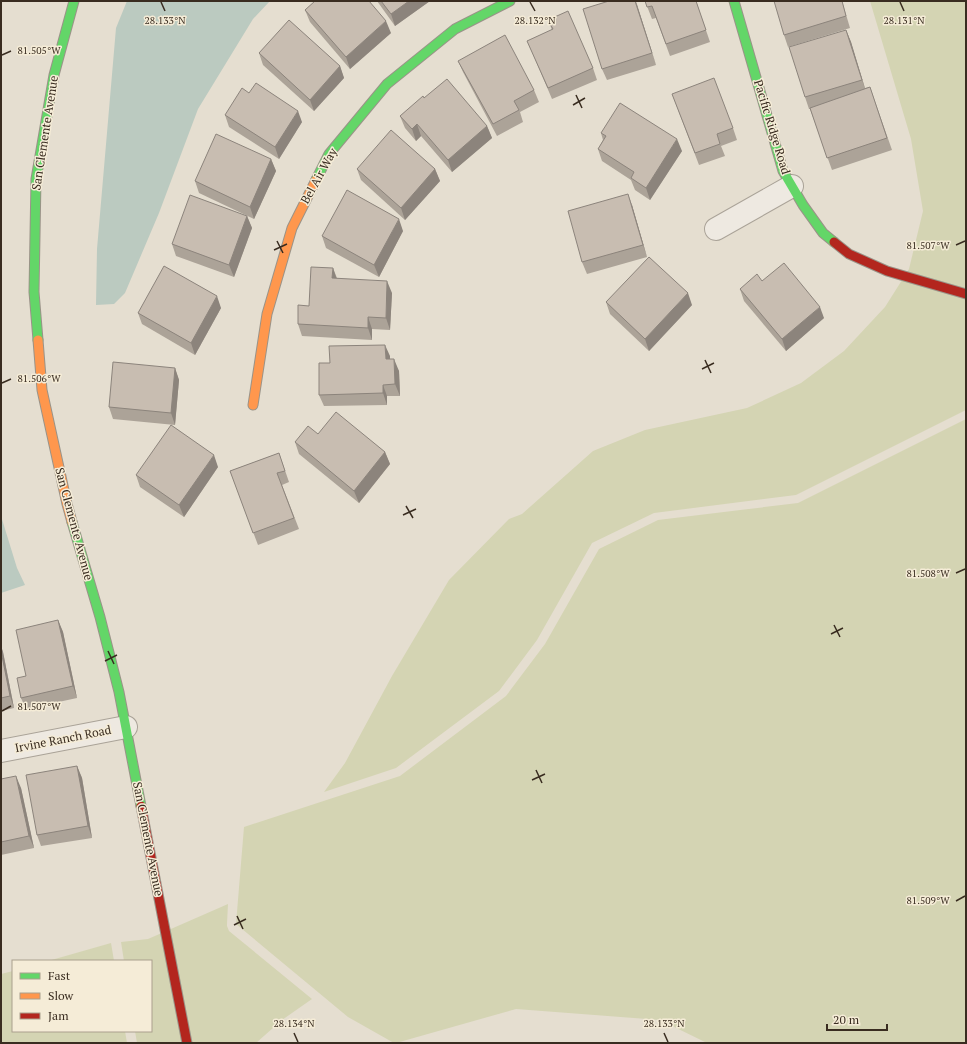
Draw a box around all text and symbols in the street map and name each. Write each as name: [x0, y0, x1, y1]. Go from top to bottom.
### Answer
text: 28.133°N: [145, 14, 186, 27]
text: 28.132°N: [515, 14, 556, 27]
text: 28.131°N: [884, 14, 925, 27]
text: 81.505°W: [17, 44, 61, 57]
street label: San Clemente Avenue: [28, 75, 61, 191]
street label: Pacific Ridge Road: [751, 78, 794, 176]
street label: Bel Air Way: [297, 144, 341, 206]
text: 81.507°W: [906, 239, 950, 252]
text: 81.506°W: [17, 372, 61, 385]
street label: San Clemente Avenue: [52, 466, 97, 582]
text: 81.508°W: [906, 567, 950, 580]
text: 81.507°W: [17, 700, 61, 713]
street label: Irvine Ranch Road: [13, 722, 113, 755]
street label: San Clemente Avenue: [130, 781, 167, 897]
text: 81.509°W: [906, 894, 950, 907]
legend: [12, 960, 152, 1032]
text: Fast: [48, 968, 71, 983]
text: Slow: [48, 988, 74, 1003]
scale bar: [827, 1006, 887, 1032]
text: Jam: [48, 1008, 69, 1023]
text: 20 m: [833, 1012, 860, 1027]
text: 28.134°N: [274, 1017, 315, 1030]
text: 28.133°N: [644, 1017, 685, 1030]

